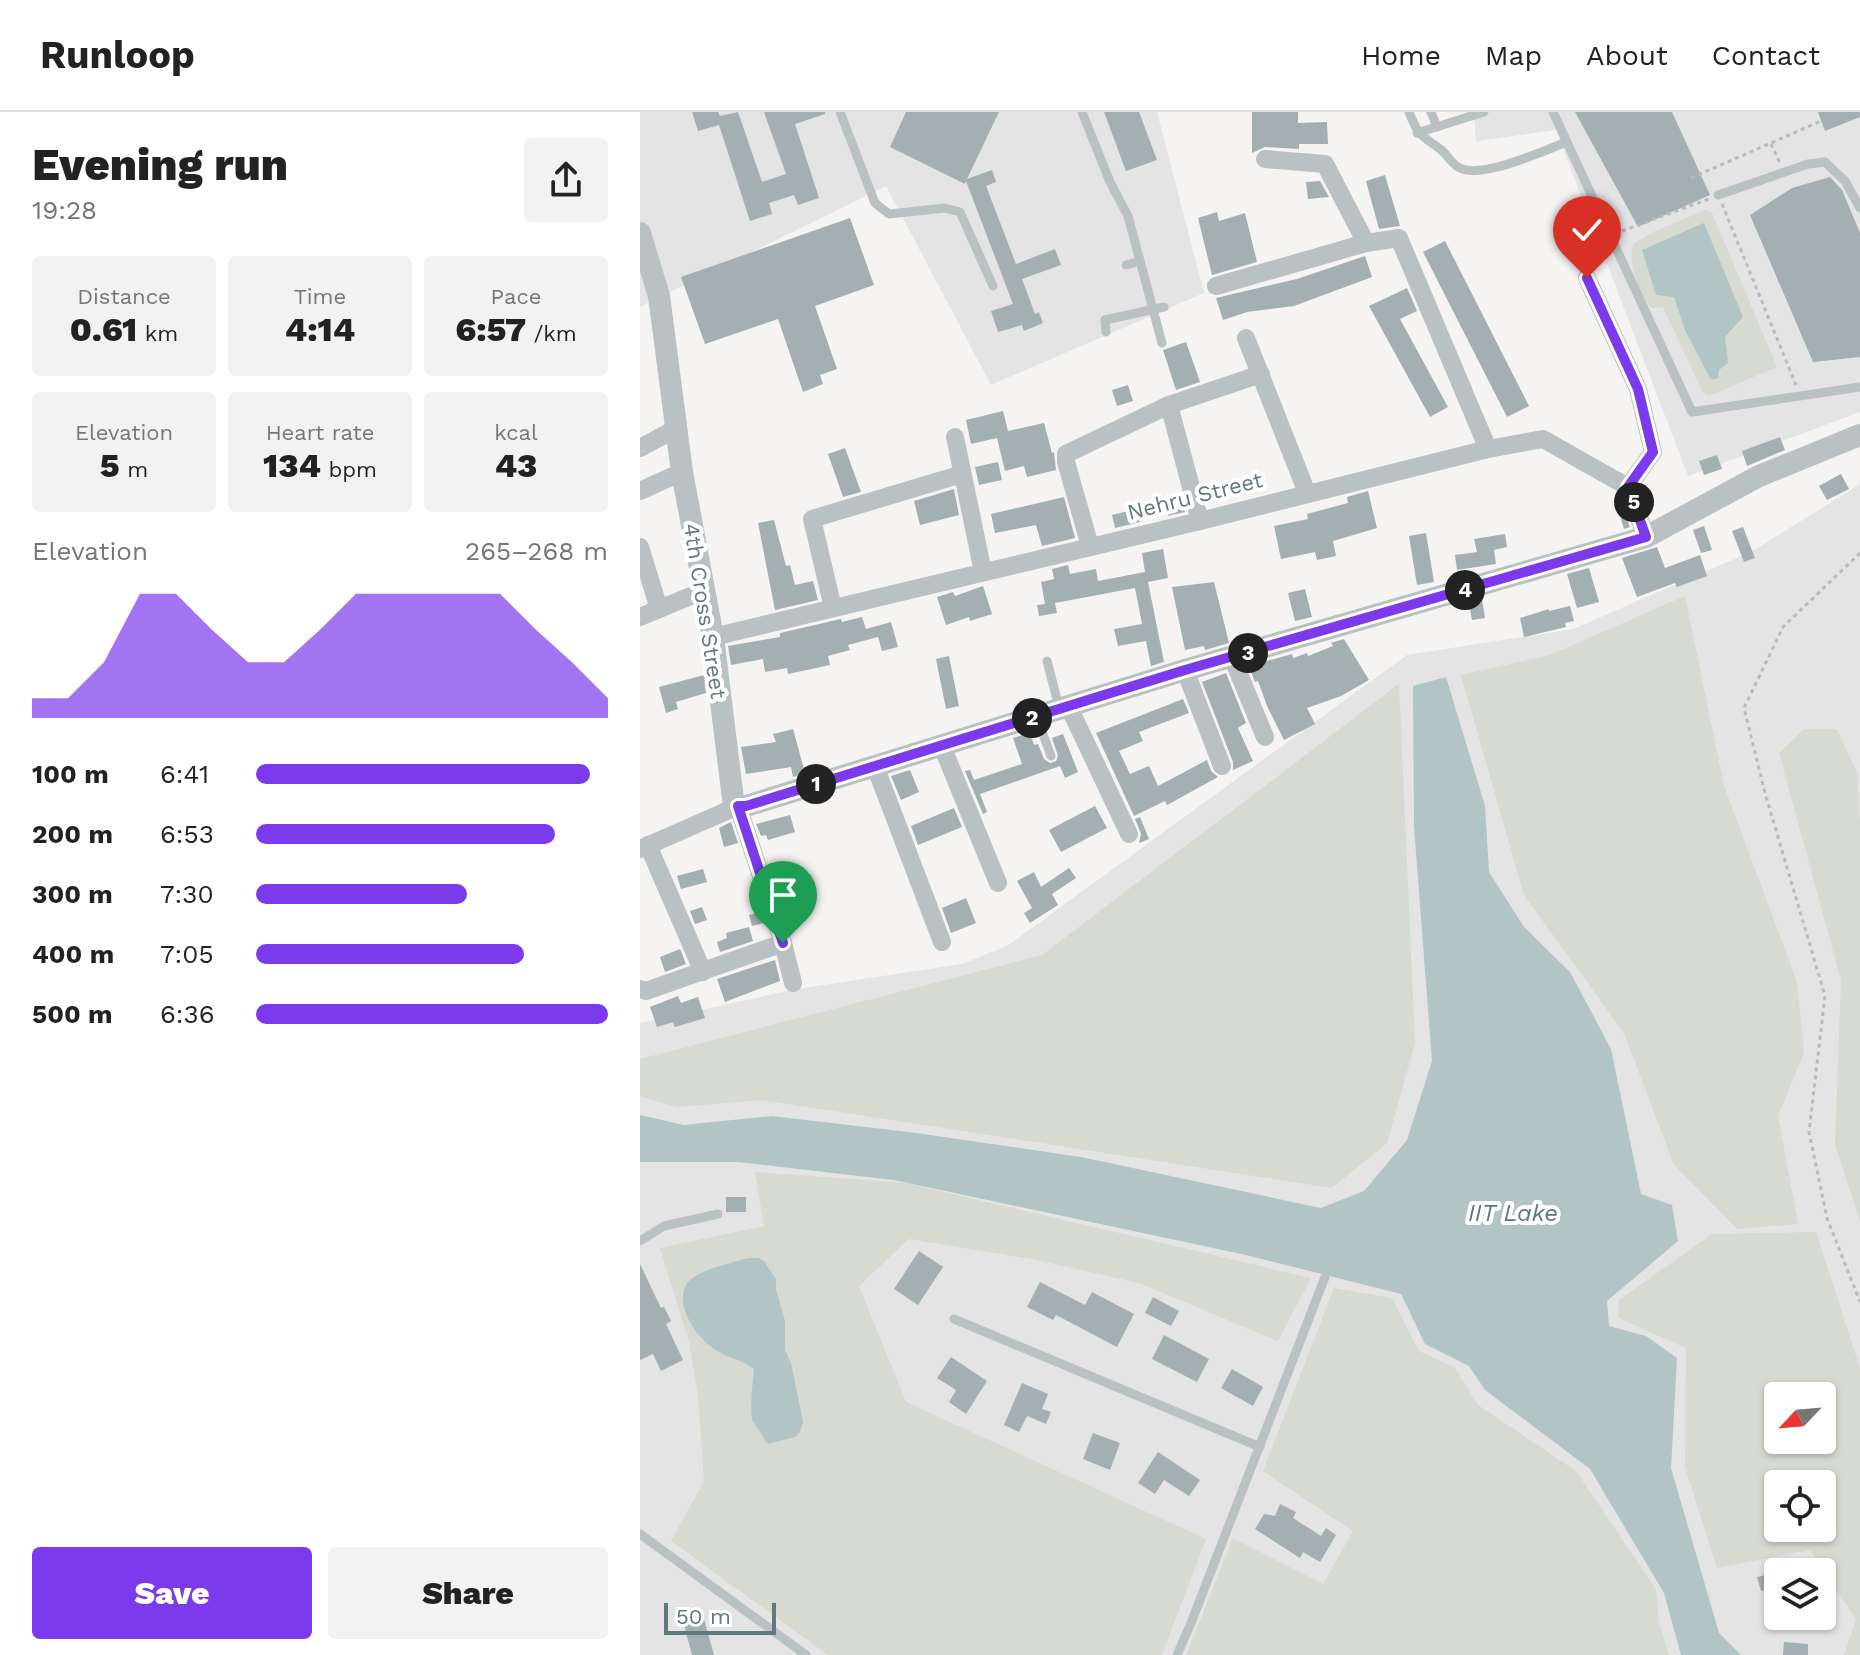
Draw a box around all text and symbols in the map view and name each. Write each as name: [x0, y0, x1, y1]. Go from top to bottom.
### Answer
text: Runloop: [40, 33, 195, 77]
text: Home: [1361, 39, 1441, 72]
text: Map: [1485, 39, 1542, 72]
text: About: [1586, 39, 1668, 72]
text: Contact: [1712, 39, 1820, 72]
button: share: [524, 138, 608, 222]
text: Evening run: [32, 139, 288, 191]
text: 19:28: [32, 195, 97, 225]
pin: [1553, 196, 1621, 278]
icon: check: [1565, 208, 1609, 252]
text: Distance: [77, 284, 171, 309]
text: Time: [294, 284, 346, 309]
text: Pace: [491, 284, 541, 309]
text: 0.61: [70, 309, 137, 349]
text: 4:14: [285, 309, 355, 349]
text: 6:57: [455, 309, 526, 349]
text: km: [137, 321, 178, 346]
text: /km: [526, 321, 577, 346]
text: Elevation: [75, 420, 173, 445]
text: Heart rate: [266, 420, 374, 445]
text: kcal: [494, 420, 538, 445]
text: 5: [100, 445, 120, 485]
text: 134: [263, 445, 321, 485]
text: 43: [495, 445, 537, 485]
text: m: [120, 457, 148, 482]
text: bpm: [321, 457, 377, 482]
street label: Nehru Street: [1125, 467, 1265, 525]
pin: 5: [1614, 482, 1654, 522]
text: 5: [1628, 489, 1640, 514]
street label: 4th Cross Street: [679, 521, 731, 701]
text: Elevation: [32, 536, 148, 566]
text: 265–268 m: [465, 536, 608, 566]
pin: 4: [1445, 570, 1485, 610]
text: 4: [1458, 577, 1472, 602]
pin: 3: [1228, 633, 1268, 673]
text: 3: [1241, 640, 1255, 665]
pin: 2: [1012, 698, 1052, 738]
text: 2: [1025, 705, 1039, 730]
text: 100 m: [32, 759, 109, 789]
text: 6:41: [160, 759, 209, 789]
pin: 1: [796, 764, 836, 804]
text: 1: [811, 771, 821, 796]
text: 200 m: [32, 819, 113, 849]
text: 6:53: [160, 819, 214, 849]
pin: [749, 861, 817, 943]
icon: arrive: [761, 873, 805, 917]
text: 300 m: [32, 879, 113, 909]
text: 7:30: [160, 879, 214, 909]
text: 400 m: [32, 939, 114, 969]
text: 7:05: [160, 939, 214, 969]
text: 500 m: [32, 999, 113, 1029]
text: 6:36: [160, 999, 214, 1029]
water label: IIT Lake: [1468, 1199, 1558, 1227]
north arrow: [1764, 1382, 1836, 1454]
map controls: [1764, 1382, 1836, 1630]
button: locate: [1764, 1470, 1836, 1542]
button: Save: [32, 1547, 312, 1639]
button: Share: [328, 1547, 608, 1639]
button: layers: [1764, 1558, 1836, 1630]
scale bar: [664, 1599, 776, 1635]
text: 50 m: [676, 1604, 731, 1629]

